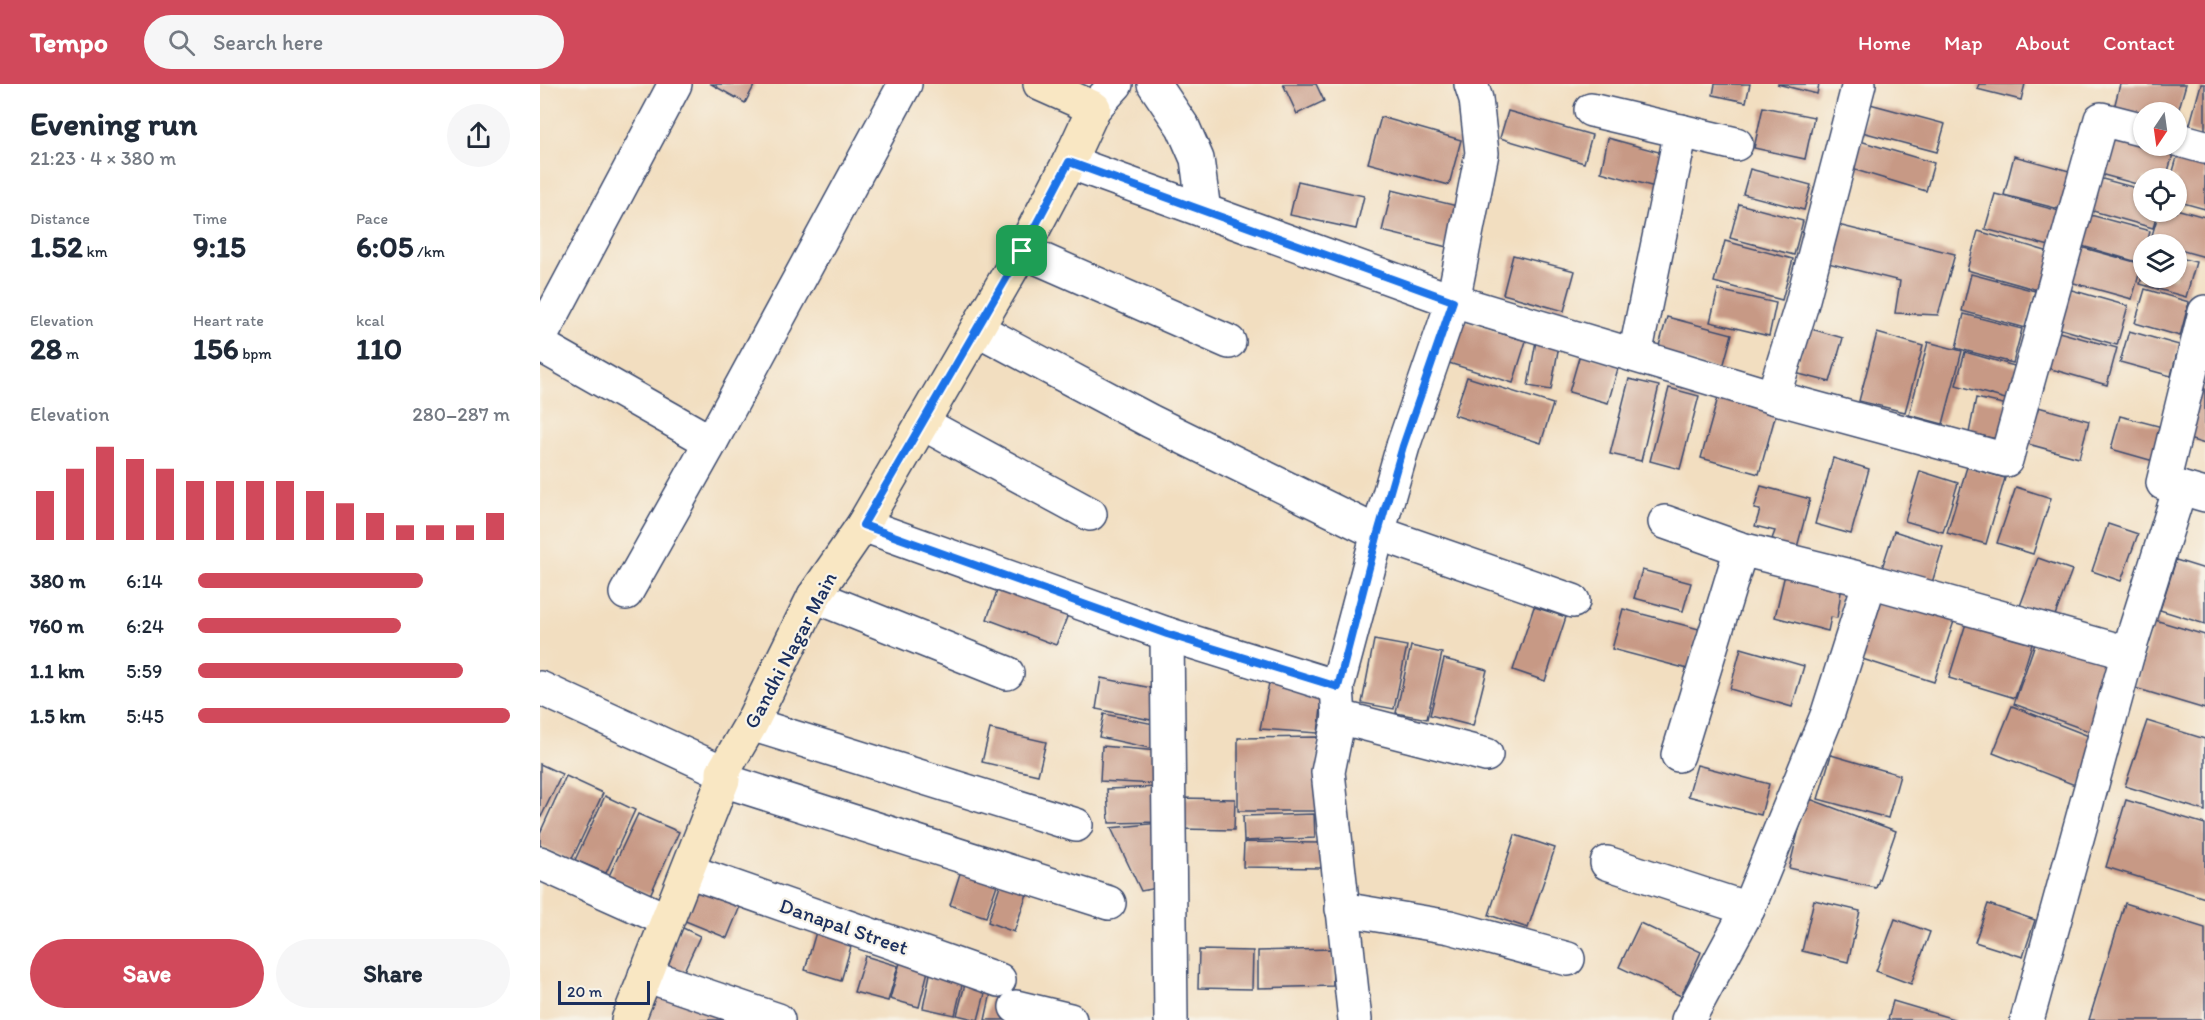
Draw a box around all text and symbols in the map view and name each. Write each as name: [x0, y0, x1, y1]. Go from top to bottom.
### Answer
search box: [144, 15, 564, 69]
text: Tempo: [30, 25, 108, 59]
icon: search: [165, 26, 198, 59]
text: Search here: [213, 29, 323, 56]
text: Home: [1858, 30, 1911, 55]
text: Map: [1944, 30, 1983, 55]
text: About: [2016, 30, 2070, 55]
text: Contact: [2103, 30, 2175, 55]
north arrow: [2133, 102, 2187, 156]
map controls: [2133, 102, 2187, 288]
text: Evening run: [30, 104, 197, 143]
button: share: [447, 104, 510, 167]
text: 21:23 · 4 × 380 m: [30, 146, 176, 170]
button: locate: [2133, 168, 2187, 222]
text: Distance: [30, 209, 90, 228]
text: Time: [193, 209, 227, 228]
text: Pace: [356, 209, 388, 228]
pin: [996, 225, 1047, 276]
text: 1.52: [30, 228, 83, 265]
text: 9:15: [193, 228, 246, 265]
text: 6:05: [356, 228, 413, 265]
icon: arrive: [1005, 234, 1038, 267]
button: layers: [2133, 234, 2187, 288]
text: km: [83, 242, 108, 261]
text: /km: [413, 242, 445, 261]
text: Elevation: [30, 311, 94, 330]
text: Heart rate: [193, 311, 264, 330]
text: kcal: [356, 311, 384, 330]
text: 28: [30, 330, 62, 367]
text: 156: [193, 330, 239, 367]
text: 110: [356, 330, 402, 367]
text: m: [62, 344, 79, 363]
text: bpm: [239, 344, 272, 363]
text: Elevation: [30, 402, 109, 426]
text: 280–287 m: [412, 402, 510, 426]
street label: Gandhi Nagar Main: [738, 567, 842, 733]
text: 380 m: [30, 569, 86, 593]
text: 6:14: [126, 569, 163, 593]
text: 760 m: [30, 614, 84, 638]
text: 6:24: [126, 614, 164, 638]
text: 1.1 km: [30, 659, 84, 683]
text: 5:59: [126, 659, 162, 683]
text: 1.5 km: [30, 704, 86, 728]
text: 5:45: [126, 704, 164, 728]
street label: Danapal Street: [776, 892, 912, 960]
button: Save: [30, 939, 264, 1008]
button: Share: [276, 939, 510, 1008]
scale bar: [558, 978, 650, 1006]
text: 20 m: [567, 982, 602, 1001]

